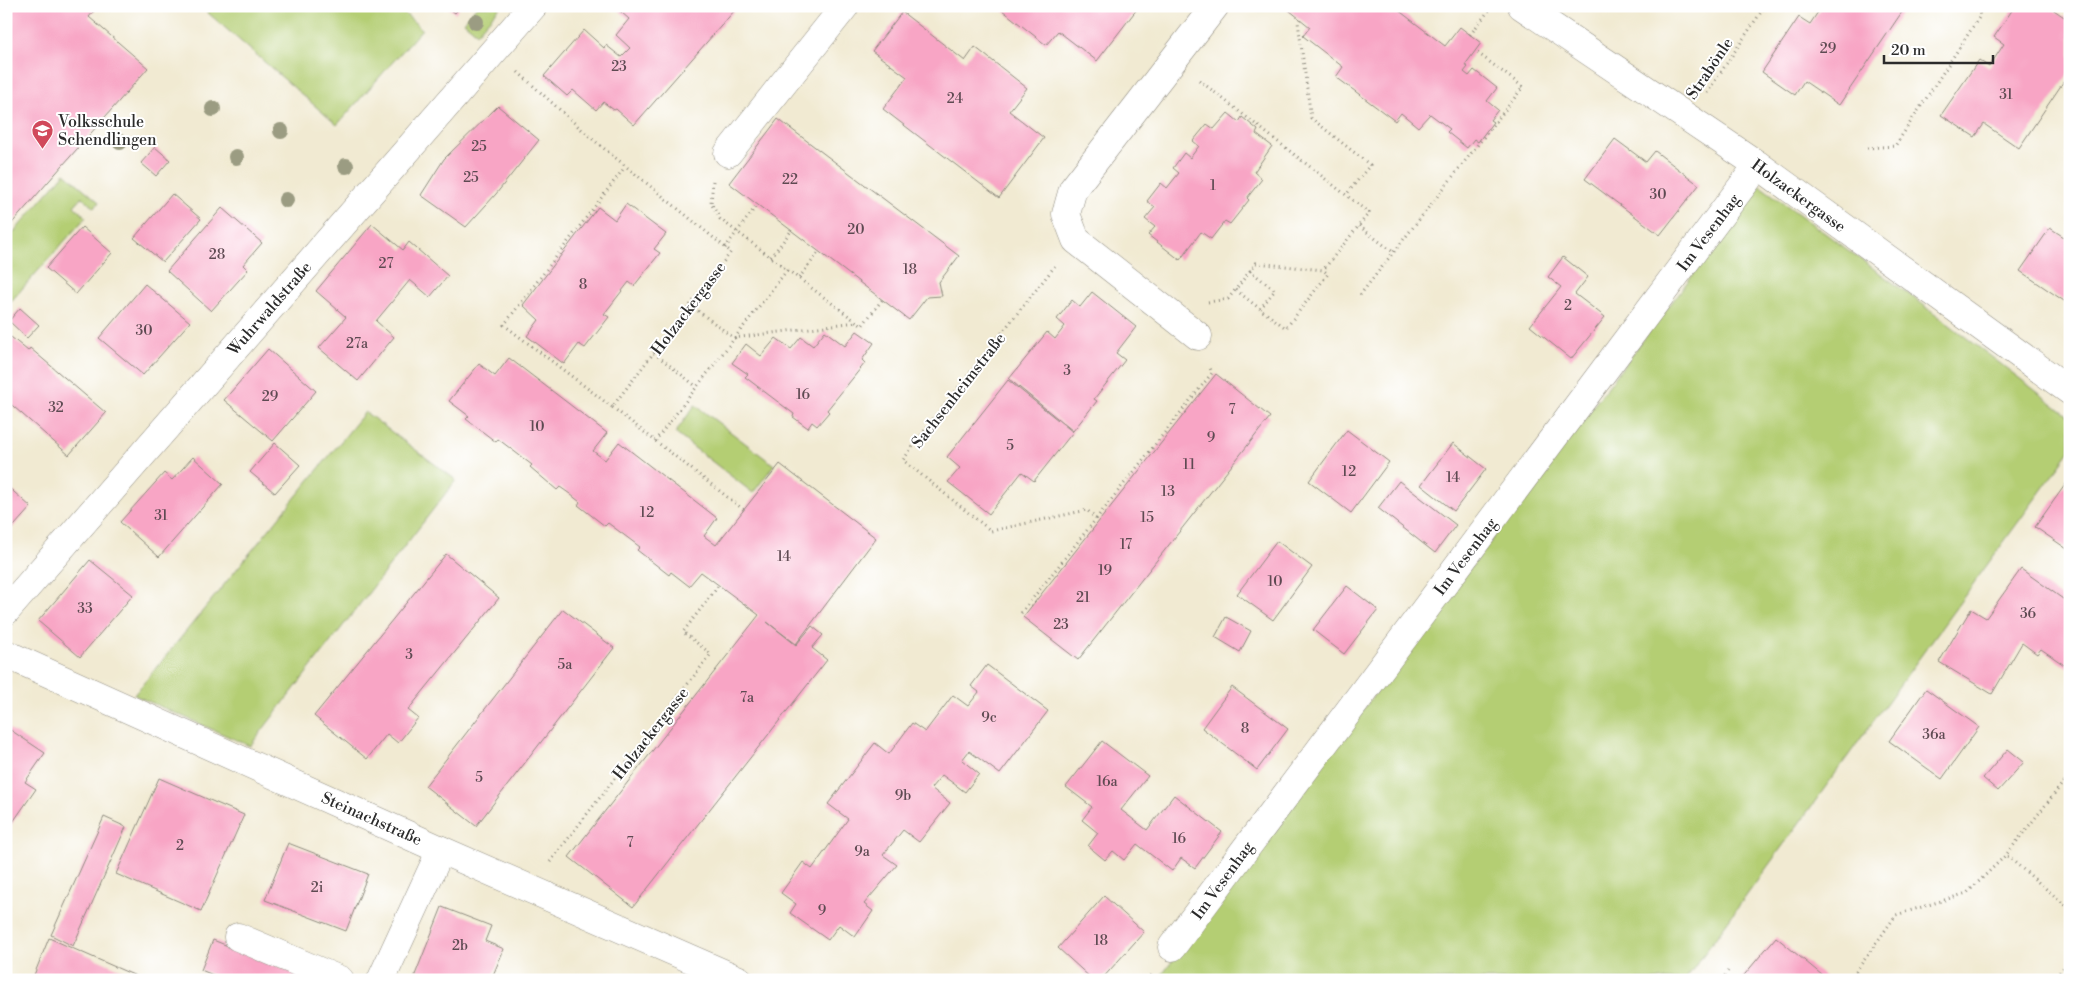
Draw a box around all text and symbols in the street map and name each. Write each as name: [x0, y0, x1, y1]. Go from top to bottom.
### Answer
scale bar: [1884, 32, 1992, 64]
street label: Strabönle: [1682, 34, 1738, 103]
house number: 29: [1820, 40, 1836, 58]
text: 20 m: [1891, 41, 1926, 60]
house number: 23: [611, 58, 627, 76]
house number: 31: [1999, 86, 2013, 104]
house number: 24: [947, 90, 963, 108]
place label: Volksschule Schendlingen: [57, 112, 157, 150]
school or university icon: Volksschule Schendlingen: [30, 118, 54, 149]
house number: 25: [471, 138, 487, 156]
street label: Holzackergasse: [1747, 155, 1850, 237]
house number: 25: [463, 169, 479, 187]
house number: 22: [782, 171, 798, 189]
house number: 1: [1210, 177, 1216, 195]
house number: 30: [1649, 186, 1667, 204]
street label: Im Vesenhag: [1673, 189, 1745, 275]
house number: 20: [847, 221, 865, 239]
house number: 28: [209, 246, 225, 264]
house number: 27: [379, 255, 393, 273]
street label: Wuhrwaldstraße: [223, 258, 316, 361]
street label: Holzackergasse: [647, 258, 730, 359]
house number: 18: [903, 261, 917, 279]
house number: 8: [579, 276, 587, 294]
house number: 2: [1564, 297, 1572, 315]
house number: 30: [135, 322, 153, 340]
street label: Sachsenheimstraße: [907, 329, 1010, 452]
house number: 27a: [346, 335, 369, 353]
house number: 3: [1063, 362, 1071, 380]
house number: 16: [796, 386, 811, 404]
house number: 29: [262, 388, 278, 406]
house number: 32: [48, 399, 64, 417]
house number: 7: [1228, 401, 1236, 419]
house number: 10: [530, 418, 544, 436]
house number: 9: [1207, 429, 1215, 447]
house number: 5: [1006, 437, 1014, 455]
house number: 11: [1183, 456, 1195, 474]
house number: 12: [1342, 463, 1356, 481]
house number: 14: [1446, 469, 1460, 487]
house number: 13: [1161, 483, 1175, 501]
house number: 12: [640, 504, 654, 522]
house number: 31: [154, 507, 168, 525]
house number: 15: [1140, 509, 1154, 527]
street label: Im Vesenhag: [1430, 513, 1502, 599]
house number: 17: [1120, 536, 1132, 554]
house number: 14: [777, 548, 791, 566]
house number: 19: [1098, 562, 1112, 580]
house number: 10: [1268, 573, 1282, 591]
house number: 21: [1076, 589, 1090, 607]
house number: 33: [77, 600, 93, 618]
house number: 36: [2020, 605, 2037, 623]
house number: 23: [1053, 616, 1069, 634]
house number: 3: [405, 646, 413, 664]
house number: 5a: [558, 656, 573, 674]
street label: Holzackergasse: [608, 683, 693, 784]
house number: 7a: [740, 689, 755, 707]
house number: 9c: [981, 709, 997, 727]
house number: 8: [1241, 720, 1249, 738]
house number: 36a: [1922, 726, 1947, 744]
house number: 5: [475, 769, 483, 787]
house number: 16a: [1096, 773, 1118, 791]
house number: 9b: [895, 787, 911, 805]
street label: Steinachstraße: [318, 788, 425, 850]
house number: 16: [1172, 830, 1187, 848]
house number: 7: [626, 834, 634, 852]
house number: 2: [176, 837, 184, 855]
street label: Im Vesenhag: [1188, 837, 1258, 924]
house number: 9a: [854, 843, 871, 861]
house number: 2i: [311, 879, 324, 897]
house number: 9: [818, 902, 826, 920]
house number: 18: [1094, 932, 1108, 950]
house number: 2b: [452, 937, 468, 955]

